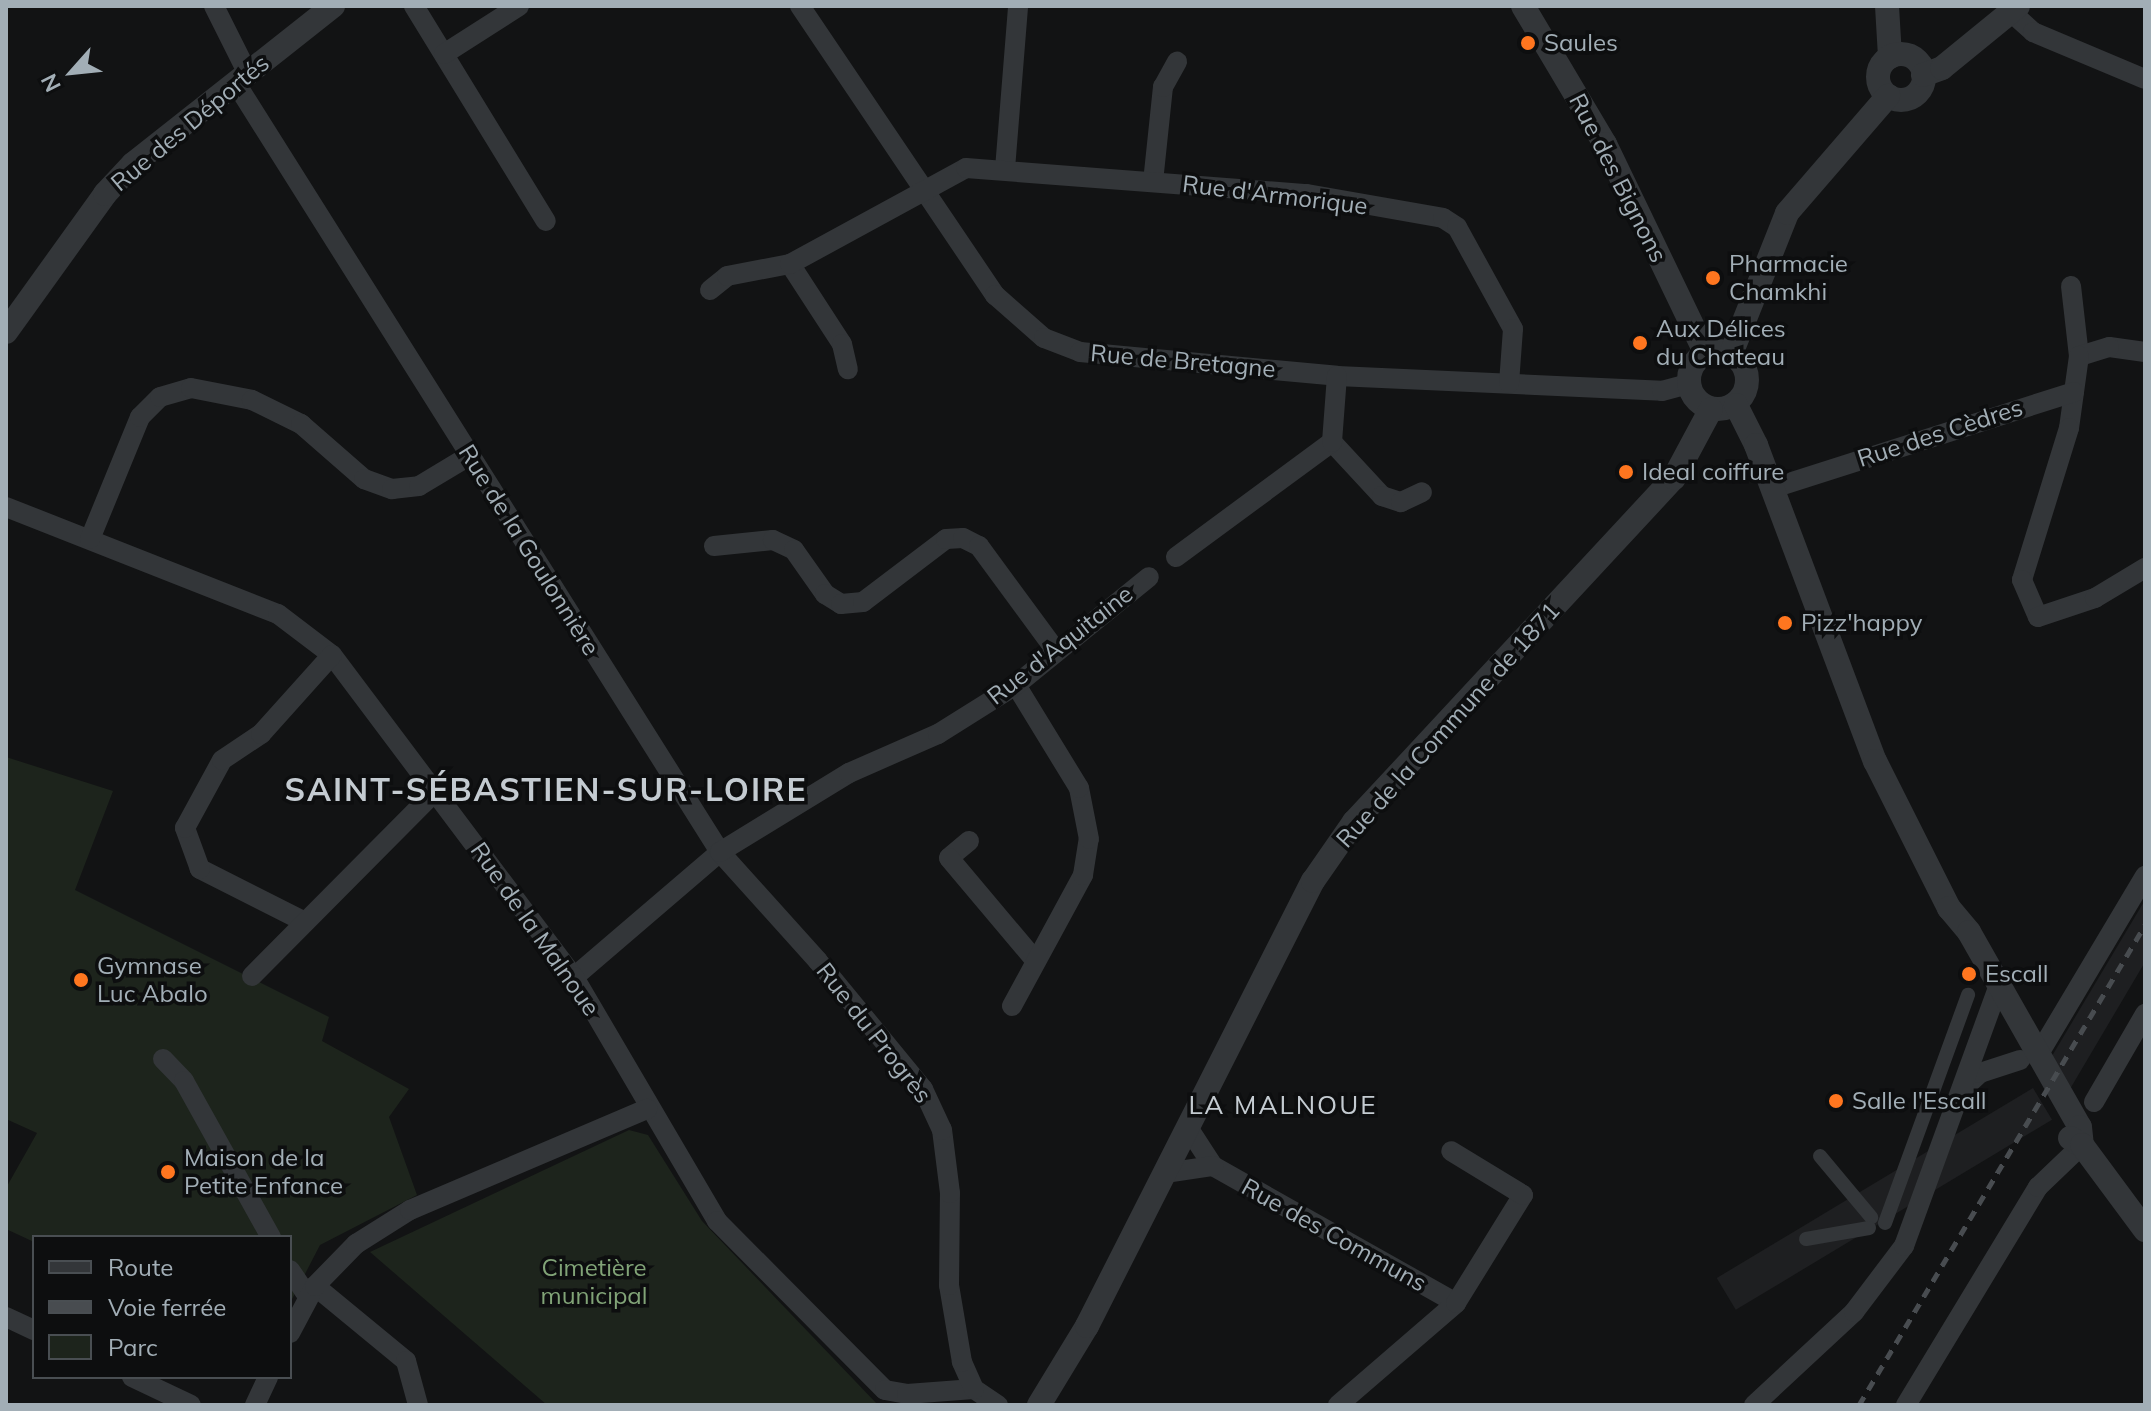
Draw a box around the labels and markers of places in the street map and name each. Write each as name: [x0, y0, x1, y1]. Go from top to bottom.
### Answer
place label: Saules: [1544, 29, 1618, 57]
marker: Saules: [1519, 34, 1537, 52]
place label: Pharmacie Chamkhi: [1729, 250, 1848, 306]
marker: Pharmacie Chamkhi: [1704, 269, 1722, 287]
place label: Aux Délices du Chateau: [1656, 315, 1786, 371]
marker: Aux Délices du Chateau: [1631, 334, 1649, 352]
place label: Ideal coiffure: [1642, 458, 1784, 486]
marker: Ideal coiffure: [1617, 463, 1635, 481]
place label: Pizz'happy: [1801, 609, 1922, 637]
marker: Pizz'happy: [1776, 614, 1794, 632]
place label: Gymnase Luc Abalo: [97, 952, 208, 1008]
place label: Escall: [1985, 960, 2048, 988]
marker: Escall: [1960, 965, 1978, 983]
marker: Gymnase Luc Abalo: [72, 971, 90, 989]
place label: Salle l'Escall: [1852, 1087, 1987, 1115]
marker: Salle l'Escall: [1827, 1092, 1845, 1110]
place label: Maison de la Petite Enfance: [184, 1144, 343, 1200]
marker: Maison de la Petite Enfance: [159, 1163, 177, 1181]

